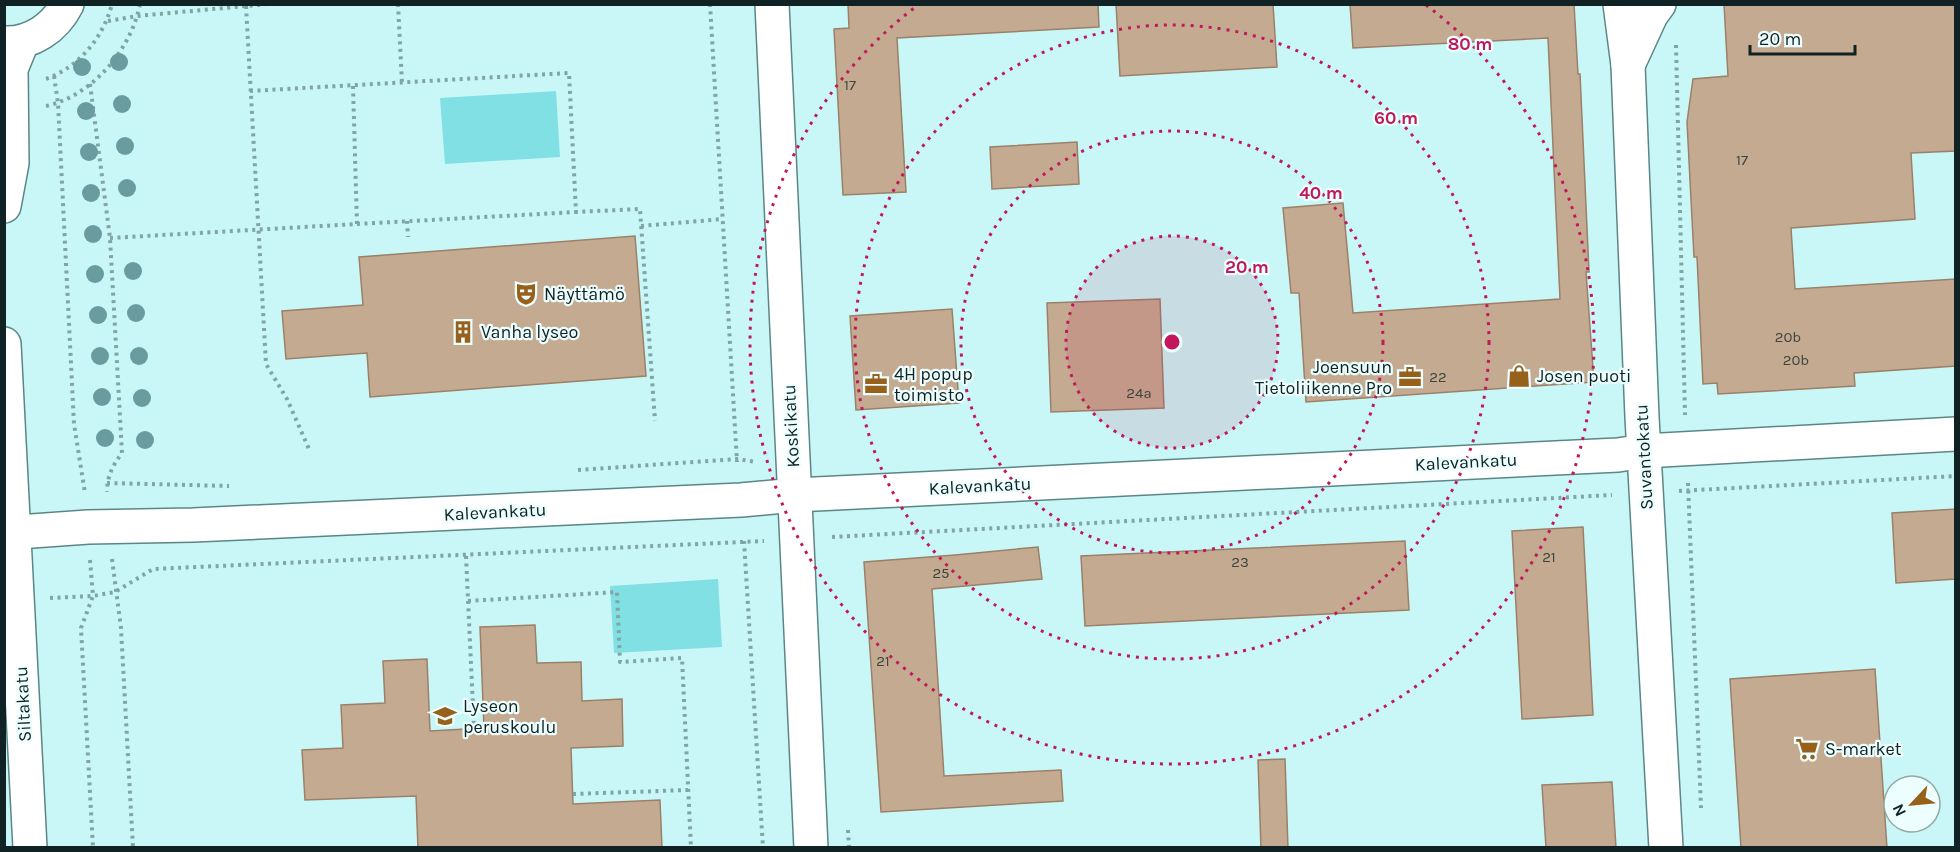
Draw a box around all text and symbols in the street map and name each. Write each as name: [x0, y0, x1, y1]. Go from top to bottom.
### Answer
scale bar: [1750, 18, 1855, 56]
text: 20 m: [1759, 28, 1801, 50]
text: 80 m: [1448, 33, 1492, 55]
house number: 17: [844, 76, 856, 94]
text: 60 m: [1374, 107, 1418, 129]
house number: 17: [1736, 151, 1748, 169]
text: 40 m: [1299, 182, 1343, 204]
text: 20 m: [1225, 256, 1269, 278]
theatre icon: Näyttämö: [513, 281, 539, 307]
place label: Näyttämö: [544, 283, 625, 305]
building icon: Vanha lyseo: [450, 319, 476, 345]
place label: Vanha lyseo: [481, 321, 578, 343]
house number: 20b: [1775, 328, 1801, 346]
centre of rings: [1162, 332, 1182, 352]
house number: 20b: [1783, 351, 1809, 369]
place label: Joensuun Tietoliikenne Pro: [1255, 356, 1392, 399]
place label: 4H popup toimisto: [894, 363, 973, 406]
shop icon: Josen puoti: [1506, 363, 1532, 389]
office icon: Joensuun Tietoliikenne Pro: [1397, 364, 1423, 390]
place label: Josen puoti: [1537, 365, 1631, 387]
house number: 22: [1429, 368, 1447, 386]
office icon: 4H popup toimisto: [863, 371, 889, 397]
street label: Koskikatu: [778, 384, 804, 468]
house number: 24a: [1126, 384, 1152, 402]
street label: Suvantokatu: [1630, 404, 1658, 510]
street label: Kalevankatu: [1414, 448, 1518, 476]
street label: Kalevankatu: [928, 472, 1032, 500]
street label: Kalevankatu: [443, 498, 547, 526]
house number: 21: [1542, 548, 1556, 566]
house number: 23: [1231, 553, 1249, 571]
house number: 25: [932, 564, 950, 582]
house number: 21: [876, 652, 890, 670]
street label: Siltakatu: [10, 666, 36, 742]
place label: Lyseon peruskoulu: [463, 695, 556, 738]
school or university icon: Lyseon peruskoulu: [432, 703, 458, 729]
supermarket icon: S-market: [1794, 736, 1820, 762]
place label: S-market: [1825, 738, 1902, 760]
north arrow: [1882, 774, 1942, 834]
text: N: [1888, 801, 1910, 820]

